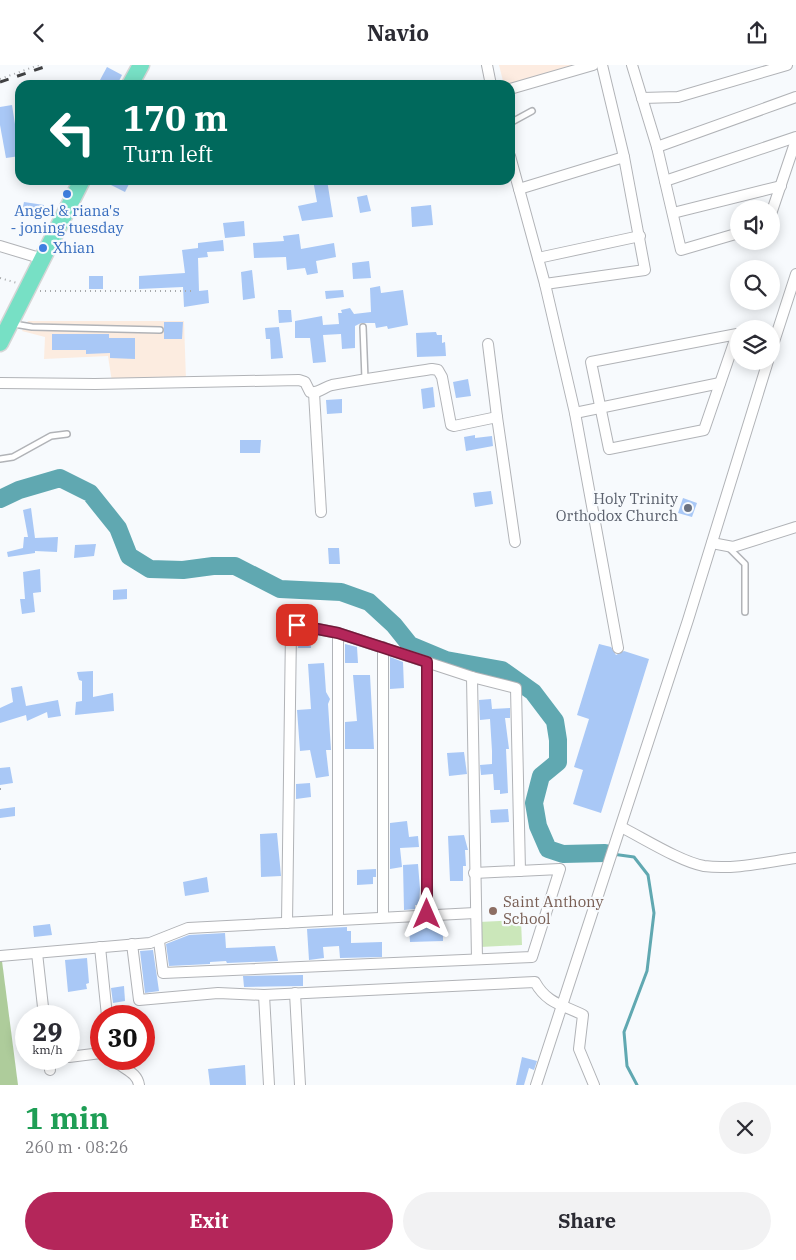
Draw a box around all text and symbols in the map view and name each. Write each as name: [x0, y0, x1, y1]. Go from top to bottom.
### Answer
text: Navio: [367, 18, 429, 47]
icon: back: [25, 19, 53, 47]
icon: share: [743, 19, 771, 47]
text: 170 m: [123, 95, 228, 141]
icon: left: [40, 100, 105, 165]
text: Turn left: [123, 139, 213, 168]
marker: Angel & riana's - joning tuesday: [61, 188, 73, 200]
map controls: [730, 200, 780, 370]
button: sound: [730, 200, 780, 250]
place label: Angel & riana's - joning tuesday: [10, 201, 124, 237]
place label: Xhian: [53, 238, 95, 257]
marker: Xhian: [37, 242, 49, 254]
button: search: [730, 260, 780, 310]
button: layers: [730, 320, 780, 370]
place label: Holy Trinity Orthodox Church: [556, 489, 678, 525]
marker: Holy Trinity Orthodox Church: [682, 502, 694, 514]
pin: [276, 604, 318, 646]
icon: arrive: [283, 611, 311, 639]
position arrow: [400, 887, 452, 939]
place label: Saint Anthony School: [503, 892, 604, 928]
marker: Saint Anthony School: [487, 905, 499, 917]
speed limit sign: 30: [90, 1005, 155, 1070]
text: 29: [32, 1015, 63, 1048]
text: km/h: [32, 1042, 63, 1057]
text: 1 min: [25, 1098, 109, 1137]
button: close: [719, 1102, 771, 1154]
text: 260 m · 08:26: [25, 1137, 128, 1157]
button: Exit: [25, 1192, 393, 1250]
button: Share: [403, 1192, 771, 1250]

